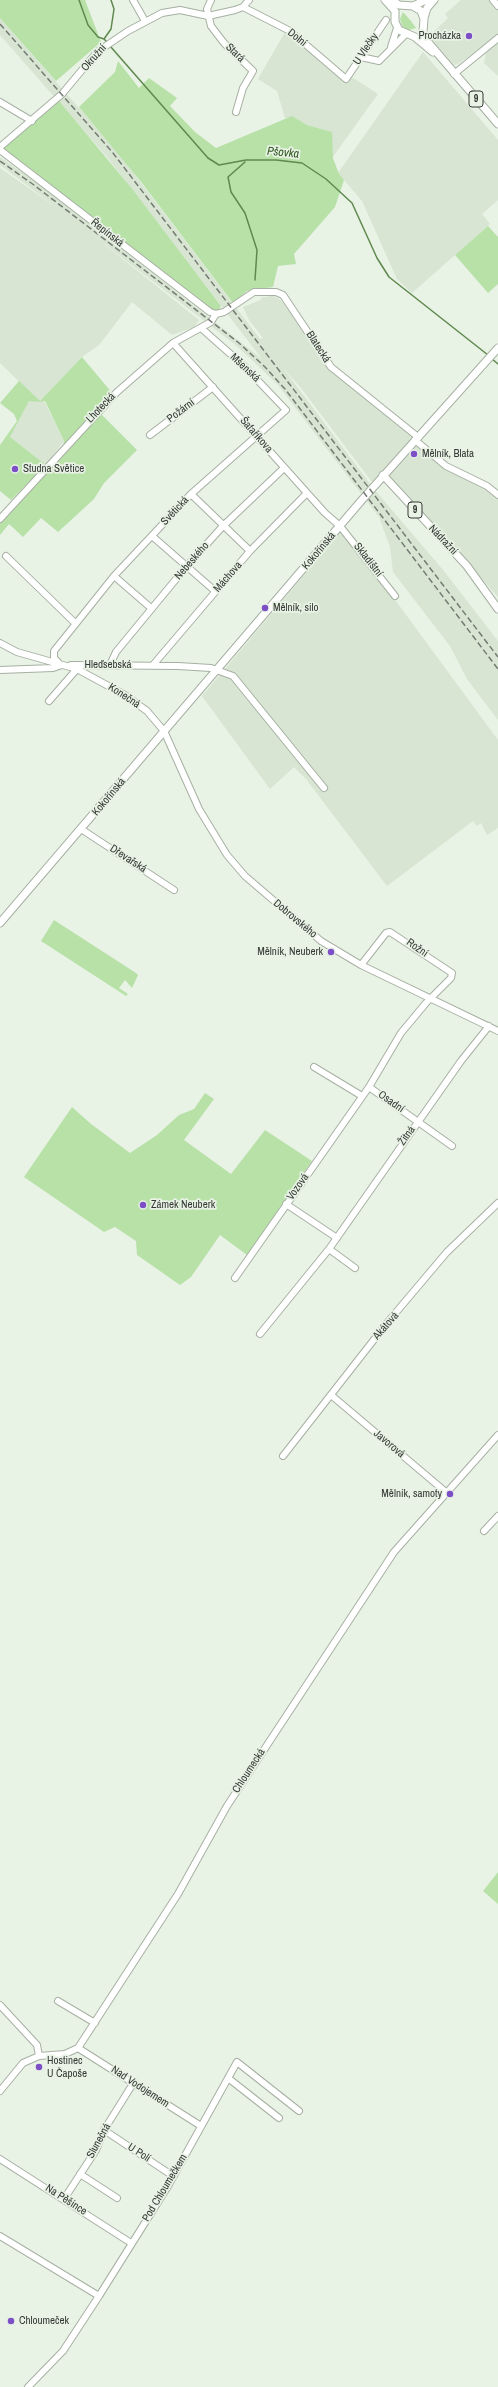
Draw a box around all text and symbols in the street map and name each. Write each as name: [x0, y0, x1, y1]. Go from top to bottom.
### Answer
street label: Dolní: [285, 26, 309, 50]
place label: Procházka: [418, 29, 461, 43]
street label: U Vlečky: [351, 31, 381, 67]
marker: Procházka: [464, 31, 474, 41]
street label: Stará: [223, 41, 247, 65]
street label: Okružní: [79, 42, 109, 74]
road number: 9: [469, 91, 483, 107]
water label: Pšovka: [266, 144, 300, 162]
street label: Řepínská: [88, 216, 126, 250]
street label: Blatecká: [303, 329, 333, 365]
street label: Mšenská: [227, 351, 263, 385]
street label: Lhotecká: [84, 390, 118, 426]
street label: Požární: [165, 396, 197, 426]
street label: Šafaříkova: [237, 414, 275, 456]
place label: Mělník, Blata: [422, 447, 474, 461]
marker: Mělník, Blata: [409, 449, 419, 459]
place label: Studna Světice: [23, 462, 84, 476]
marker: Studna Světice: [10, 464, 20, 474]
street label: Světická: [158, 494, 192, 528]
road number: 9: [408, 502, 422, 518]
street label: Nádražní: [426, 522, 460, 558]
street label: Kokořínská: [299, 529, 339, 573]
street label: Nebeského: [172, 539, 212, 583]
street label: Skladištní: [351, 540, 385, 580]
street label: Máchova: [211, 559, 245, 595]
place label: Mělník, silo: [273, 601, 319, 615]
marker: Mělník, silo: [260, 603, 270, 613]
street label: Hleďsebská: [84, 658, 132, 672]
street label: Konečná: [105, 681, 143, 711]
street label: Kokořínská: [89, 775, 129, 819]
street label: Dřevařská: [107, 842, 149, 876]
street label: Dobrovského: [270, 897, 320, 941]
street label: Rožní: [404, 936, 430, 960]
place label: Mělník, Neuberk: [257, 945, 323, 959]
marker: Mělník, Neuberk: [326, 947, 336, 957]
street label: Osadní: [375, 1088, 407, 1116]
street label: Žitná: [396, 1124, 418, 1148]
street label: Vozová: [284, 1171, 312, 1203]
place label: Zámek Neuberk: [151, 1198, 215, 1212]
marker: Zámek Neuberk: [138, 1200, 148, 1210]
street label: Akátová: [370, 1309, 402, 1343]
street label: Javorová: [371, 1427, 407, 1461]
place label: Mělník, samoty: [381, 1487, 442, 1501]
marker: Mělník, samoty: [445, 1489, 455, 1499]
street label: Chloumecká: [230, 1746, 268, 1796]
place label: Hostinec U Čapoše: [47, 2054, 87, 2080]
marker: Hostinec U Čapoše: [34, 2062, 44, 2072]
street label: Nad Vodojemem: [108, 2063, 172, 2111]
street label: Slunečná: [84, 2121, 114, 2161]
street label: U Polí: [125, 2141, 153, 2165]
street label: Pod Chloumečkem: [140, 2152, 190, 2224]
street label: Na Pěšince: [43, 2182, 89, 2218]
place label: Chloumeček: [19, 2314, 69, 2328]
marker: Chloumeček: [6, 2316, 16, 2326]

